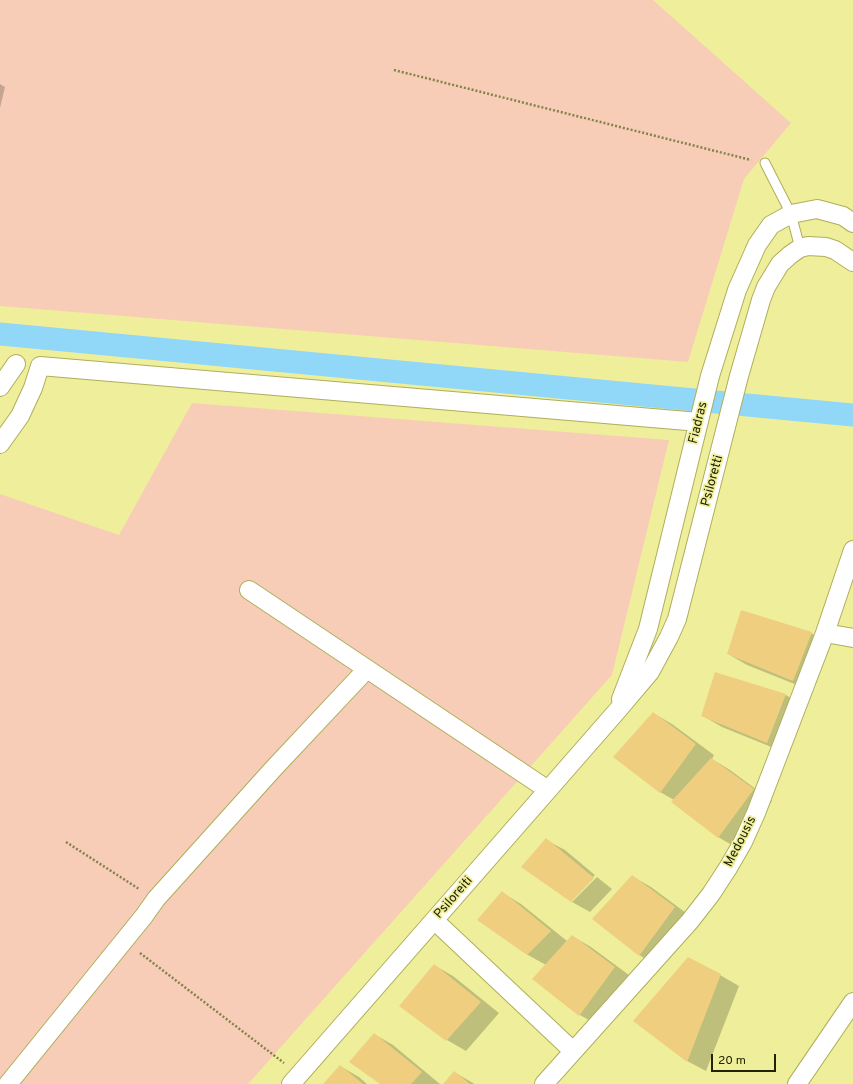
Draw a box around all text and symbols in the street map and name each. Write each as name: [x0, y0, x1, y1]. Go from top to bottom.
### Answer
street label: Fiadras: [686, 400, 712, 446]
street label: Psiloretti: [699, 454, 727, 508]
street label: Medousis: [722, 814, 760, 870]
street label: Psiloreiti: [431, 874, 477, 922]
scale bar: [713, 1046, 778, 1072]
text: 20 m: [718, 1053, 746, 1069]

